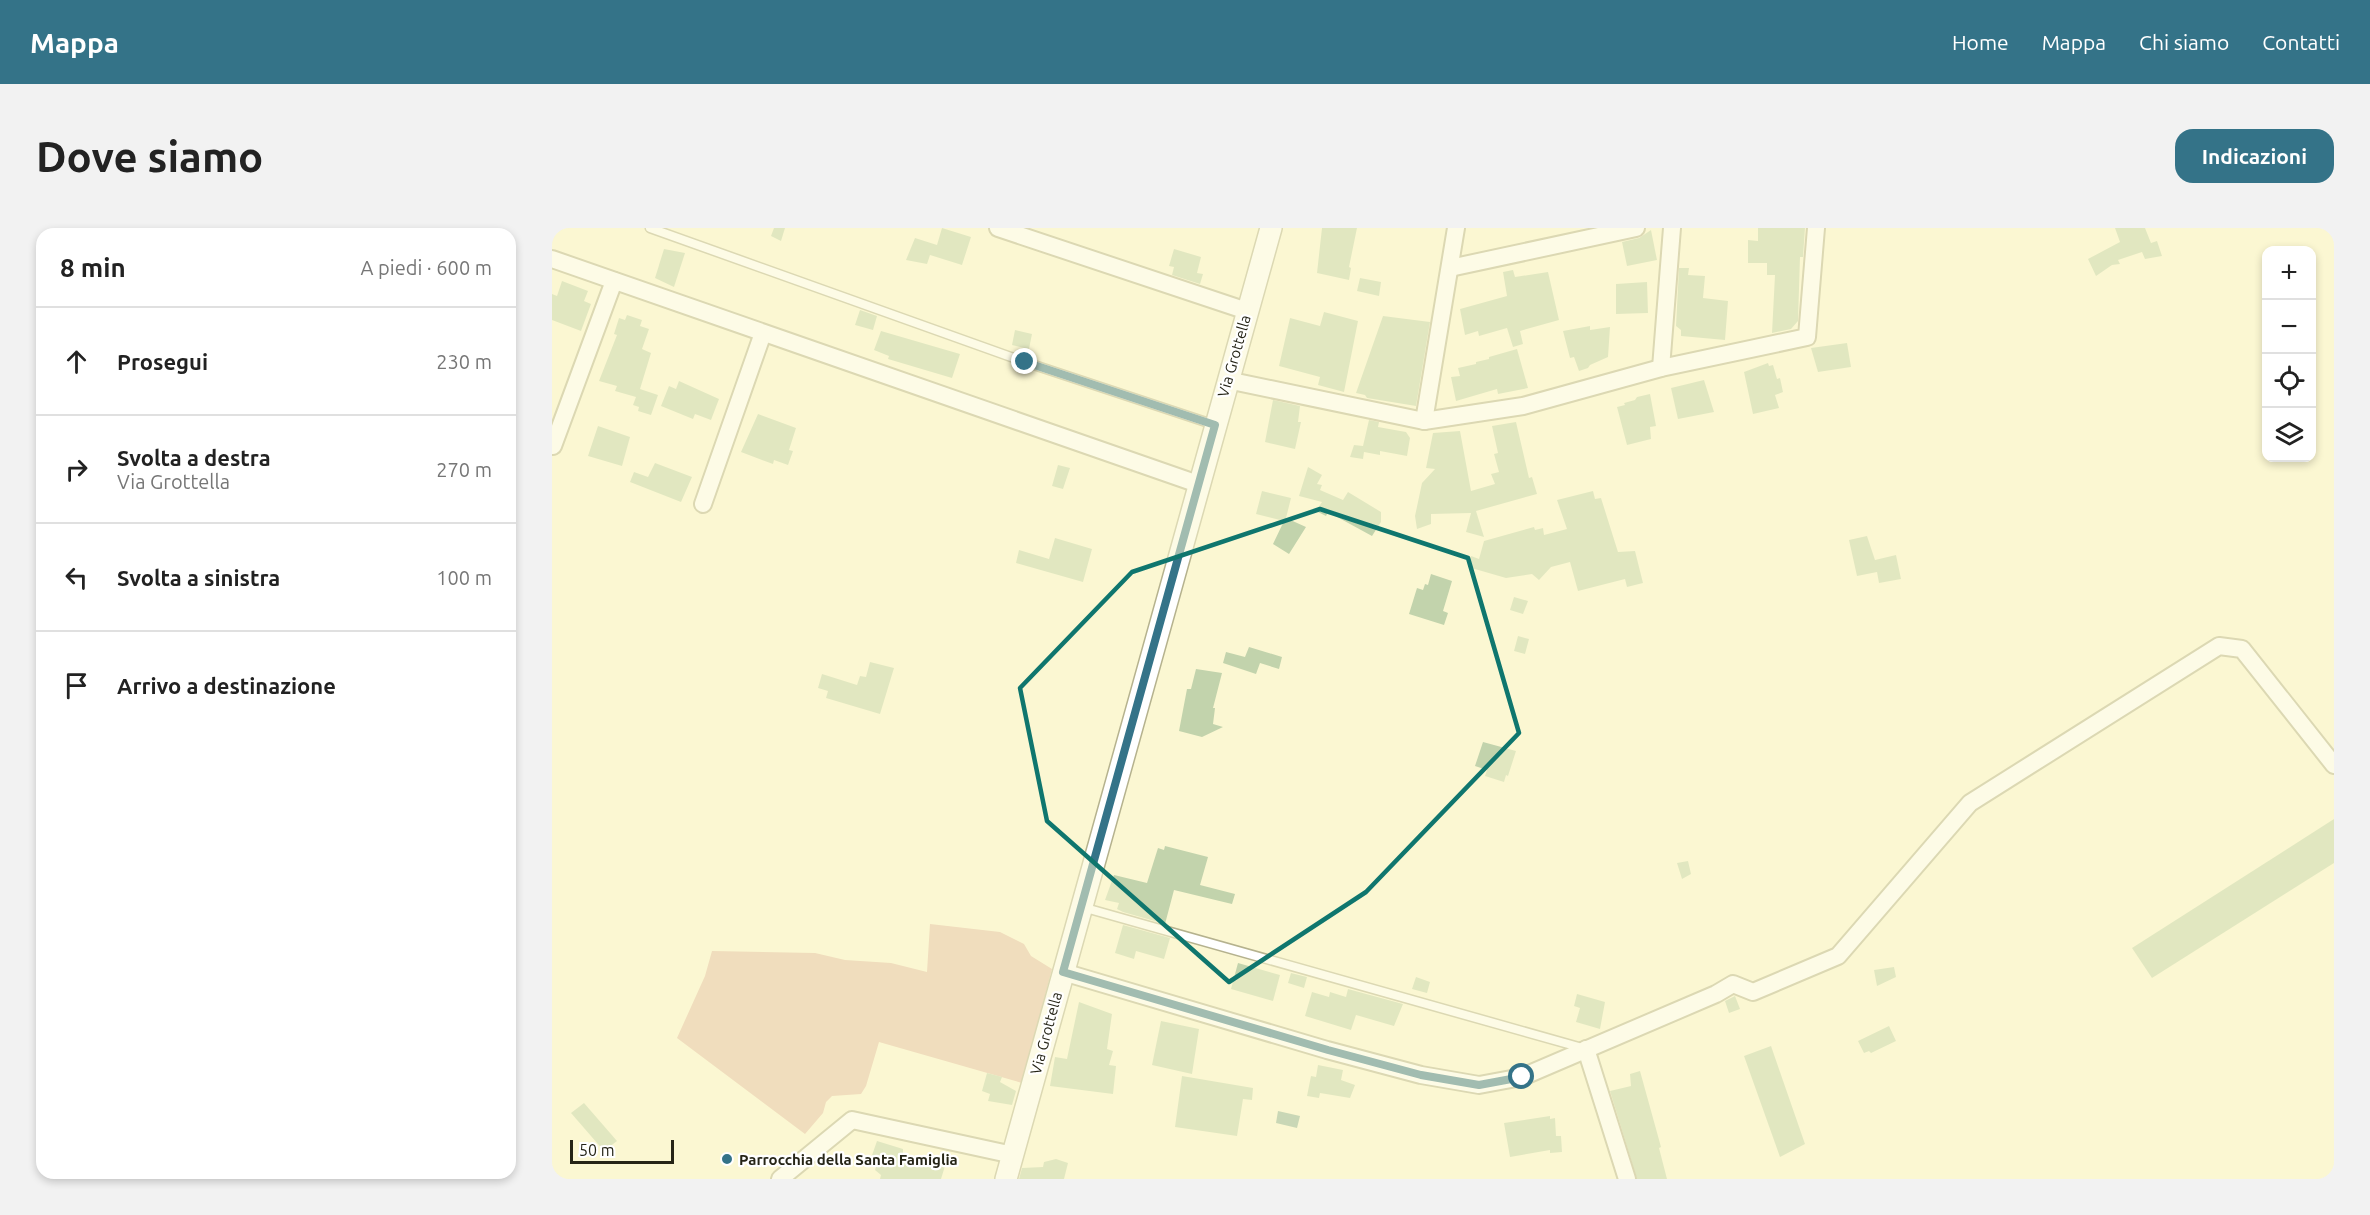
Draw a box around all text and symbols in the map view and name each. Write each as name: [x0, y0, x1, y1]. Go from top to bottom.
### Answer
text: Mappa: [30, 27, 119, 58]
text: Home: [1952, 30, 2009, 54]
text: Mappa: [2042, 30, 2106, 54]
text: Chi siamo: [2139, 30, 2229, 54]
text: Contatti: [2262, 30, 2340, 54]
button: Indicazioni: [2175, 129, 2334, 183]
text: Dove siamo: [36, 133, 263, 180]
map controls: [2262, 246, 2316, 462]
button: +: [2262, 246, 2316, 300]
text: 8 min: [60, 253, 126, 282]
text: A piedi · 600 m: [361, 256, 492, 279]
button: −: [2262, 300, 2316, 354]
street label: Via Grottella: [1214, 313, 1254, 399]
icon: ahead: [60, 345, 93, 378]
route end: [1011, 348, 1037, 374]
text: Prosegui: [117, 349, 208, 374]
text: 230 m: [436, 350, 492, 373]
button: locate: [2262, 354, 2316, 408]
button: layers: [2262, 408, 2316, 462]
text: Svolta a destra: [117, 445, 271, 470]
icon: right: [60, 453, 93, 486]
text: 270 m: [436, 458, 492, 481]
text: Via Grottella: [117, 470, 230, 493]
icon: left: [60, 561, 93, 594]
text: Svolta a sinistra: [117, 565, 280, 590]
text: 100 m: [436, 566, 492, 589]
icon: arrive: [60, 669, 93, 702]
text: Arrivo a destinazione: [117, 673, 336, 698]
street label: Via Grottella: [1027, 990, 1065, 1076]
route start: [1508, 1063, 1534, 1089]
scale bar: [570, 1137, 674, 1164]
text: 50 m: [579, 1141, 615, 1159]
place label: Parrocchia della Santa Famiglia: [739, 1151, 958, 1168]
marker: Parrocchia della Santa Famiglia: [720, 1152, 734, 1166]

